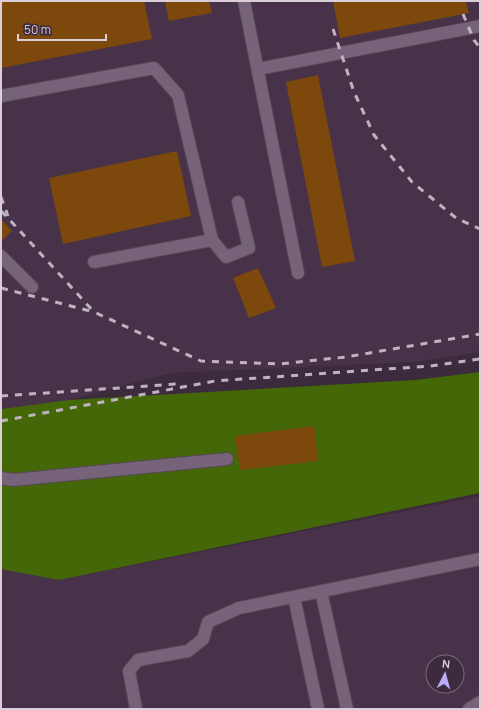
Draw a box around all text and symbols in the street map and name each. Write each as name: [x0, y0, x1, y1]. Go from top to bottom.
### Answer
scale bar: [18, 16, 106, 42]
text: 50 m: [24, 21, 51, 38]
north arrow: [425, 654, 465, 694]
text: N: [441, 656, 451, 671]

